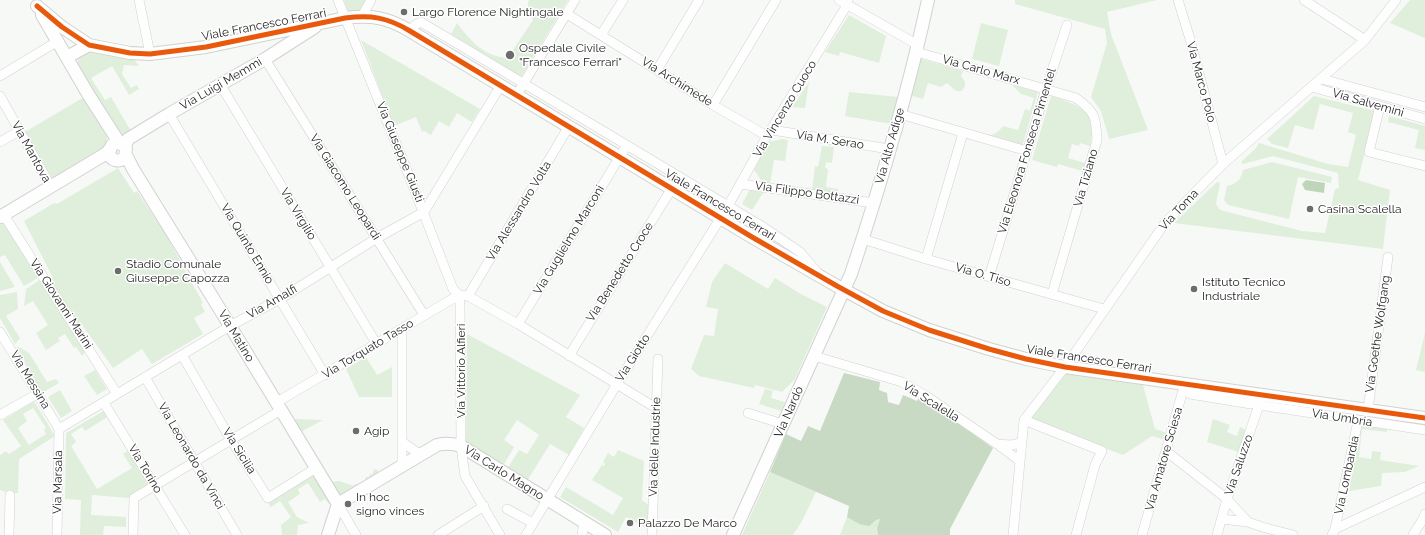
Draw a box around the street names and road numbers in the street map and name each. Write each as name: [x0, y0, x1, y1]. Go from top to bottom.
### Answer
street label: Viale Francesco Ferrari: [200, 6, 328, 44]
street label: Via Marco Polo: [1183, 40, 1219, 124]
street label: Via Carlo Marx: [941, 52, 1021, 88]
street label: Via Archimede: [639, 54, 715, 110]
street label: Via Luigi Memmi: [177, 55, 265, 113]
street label: Via Vincenzo Cuoco: [750, 58, 820, 160]
street label: Via Eleonora Fonseca Pimentel: [995, 67, 1059, 235]
street label: Via Salvemini: [1331, 86, 1405, 120]
street label: Via Giuseppe Giusti: [373, 100, 427, 204]
street label: Via Alto Adige: [872, 106, 908, 186]
street label: Via Mantova: [8, 119, 54, 185]
street label: Via M. Serao: [795, 128, 865, 152]
street label: Via Giacomo Leopardi: [307, 131, 383, 243]
street label: Via Tiziano: [1071, 147, 1101, 209]
street label: Via Alessandro Volta: [483, 158, 555, 264]
street label: Viale Francesco Ferrari: [662, 166, 778, 244]
street label: Via Filippo Bottazzi: [754, 179, 860, 207]
street label: Via Guglielmo Marconi: [531, 183, 607, 297]
street label: Via Virgilio: [277, 185, 319, 243]
street label: Via Toma: [1156, 186, 1202, 234]
street label: Via Quinto Ennio: [217, 201, 277, 287]
street label: Via Benedetto Croce: [583, 219, 657, 325]
street label: Via Giovanni Marini: [27, 256, 95, 352]
street label: Via O. Tiso: [953, 260, 1013, 290]
street label: Via Goethe Wolfgang: [1363, 274, 1393, 394]
street label: Via Amalfi: [244, 282, 300, 322]
street label: Via Matino: [215, 307, 257, 365]
street label: Via Torquato Tasso: [320, 316, 416, 382]
street label: Via Vittorio Alfieri: [454, 324, 468, 418]
street label: Via Giotto: [613, 331, 653, 385]
street label: Viale Francesco Ferrari: [1025, 342, 1153, 376]
street label: Via Messina: [7, 348, 53, 412]
street label: Via Scalella: [900, 379, 962, 425]
street label: Via Nardò: [771, 384, 807, 440]
street label: Via delle Industrie: [646, 397, 664, 497]
street label: Via Leonardo da Vinci: [155, 400, 227, 512]
street label: Via Amatore Sciesa: [1142, 406, 1186, 512]
street label: Via Umbria: [1311, 406, 1373, 430]
street label: Via Sicilia: [219, 425, 259, 477]
street label: Via Saluzzo: [1222, 433, 1256, 497]
street label: Via Lombardia: [1332, 434, 1362, 516]
street label: Via Torino: [125, 442, 165, 496]
street label: Via Carlo Magno: [461, 443, 547, 503]
street label: Via Marsala: [50, 450, 66, 514]

